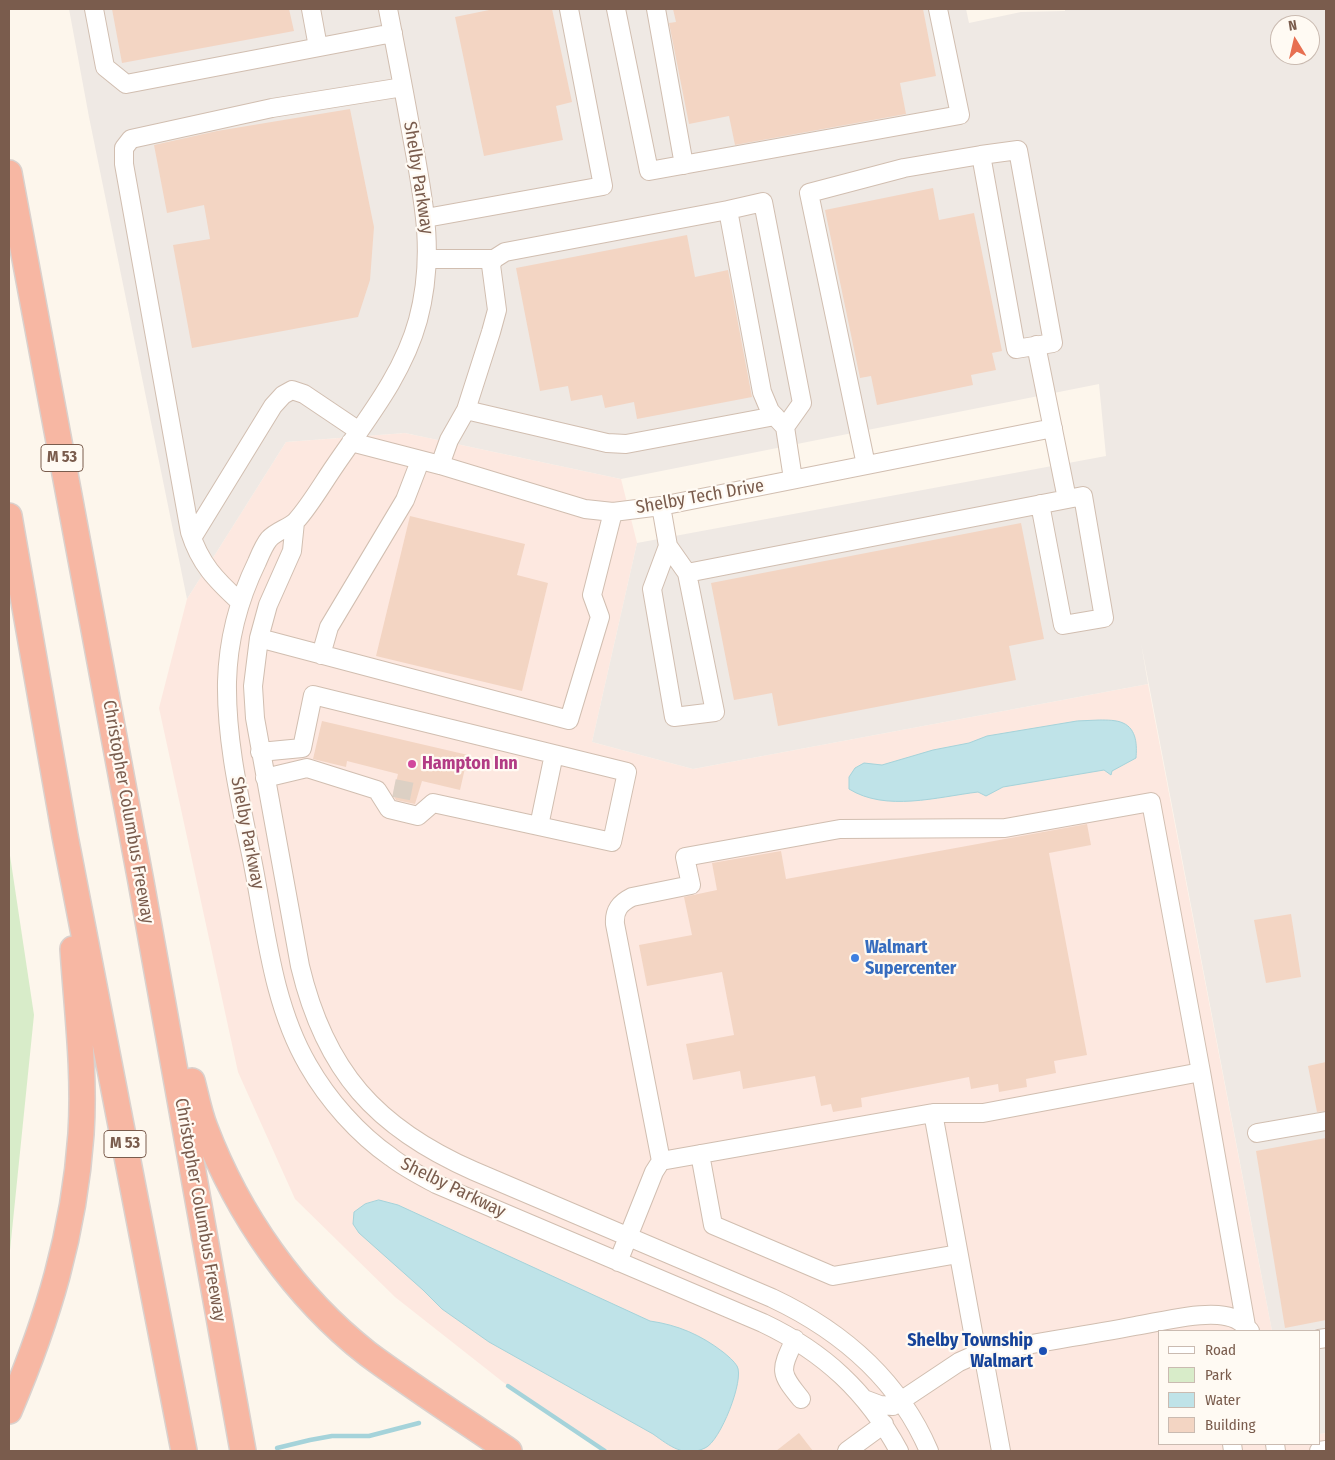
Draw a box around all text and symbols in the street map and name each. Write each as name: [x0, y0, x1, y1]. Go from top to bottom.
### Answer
north arrow: [1270, 15, 1320, 65]
text: N: [1287, 17, 1298, 35]
street label: Shelby Parkway: [398, 120, 438, 236]
road number: M 53: [41, 444, 83, 472]
street label: Shelby Tech Drive: [634, 475, 766, 519]
street label: Christopher Columbus Freeway: [98, 699, 158, 925]
place label: Hampton Inn: [422, 753, 518, 775]
marker: Hampton Inn: [406, 758, 418, 770]
street label: Shelby Parkway: [226, 775, 268, 891]
place label: Walmart Supercenter: [865, 937, 956, 980]
marker: Walmart Supercenter: [849, 952, 861, 964]
street label: Christopher Columbus Freeway: [170, 1097, 230, 1323]
road number: M 53: [104, 1130, 146, 1158]
street label: Shelby Parkway: [397, 1153, 509, 1223]
place label: Shelby Township Walmart: [907, 1330, 1033, 1372]
legend: [1158, 1330, 1320, 1445]
text: Road: [1205, 1341, 1236, 1359]
marker: Shelby Township Walmart: [1037, 1345, 1049, 1357]
text: Park: [1205, 1366, 1232, 1384]
text: Water: [1205, 1391, 1240, 1409]
text: Building: [1205, 1416, 1256, 1434]

